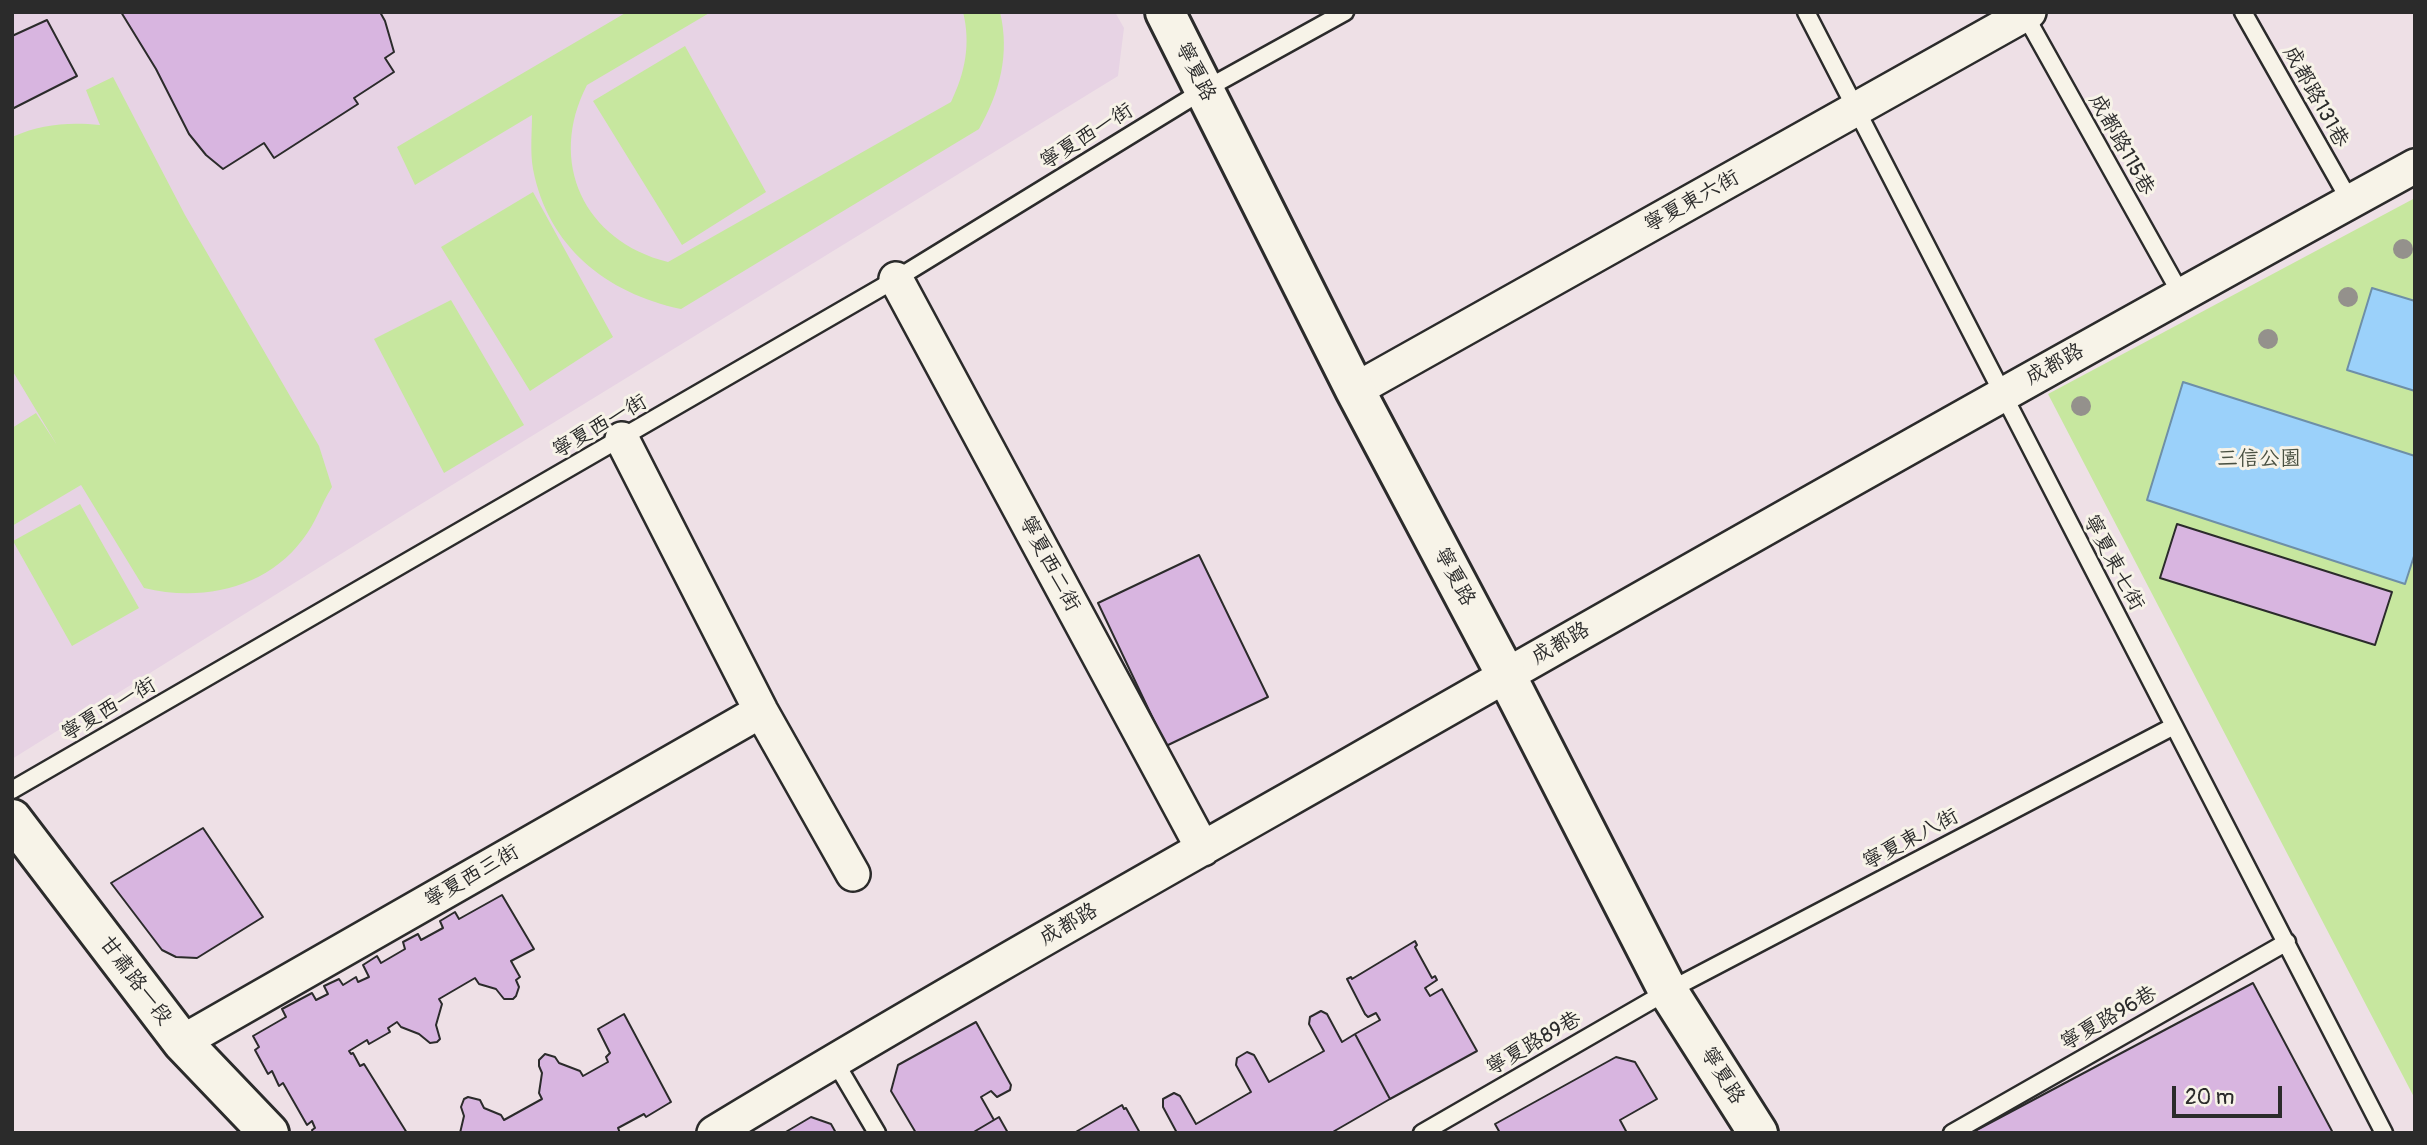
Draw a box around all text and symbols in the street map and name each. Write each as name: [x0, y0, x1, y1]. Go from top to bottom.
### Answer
street label: 寧夏路: [1169, 38, 1221, 106]
street label: 成都路131巷: [2277, 42, 2353, 152]
street label: 成都路115巷: [2083, 90, 2159, 200]
street label: 寧夏西一街: [1036, 98, 1138, 176]
street label: 寧夏東六街: [1640, 166, 1744, 238]
street label: 成都路: [2021, 339, 2089, 391]
street label: 寧夏西一街: [548, 390, 652, 464]
park label: 三信公園: [2217, 447, 2301, 473]
street label: 寧夏東七街: [2077, 511, 2149, 615]
street label: 寧夏西二街: [1013, 512, 1085, 616]
street label: 寧夏路: [1428, 543, 1480, 611]
street label: 成都路: [1527, 617, 1595, 671]
street label: 寧夏西一街: [57, 673, 161, 747]
street label: 寧夏東八街: [1859, 804, 1963, 876]
street label: 寧夏西三街: [420, 840, 524, 914]
street label: 成都路: [1035, 898, 1103, 952]
street label: 甘肅路一段: [93, 931, 177, 1031]
street label: 寧夏路96巷: [2056, 981, 2162, 1057]
street label: 寧夏路89巷: [1482, 1007, 1586, 1081]
street label: 寧夏路: [1695, 1043, 1749, 1109]
scale bar: [2175, 1072, 2285, 1116]
text: 20 m: [2185, 1084, 2234, 1111]

